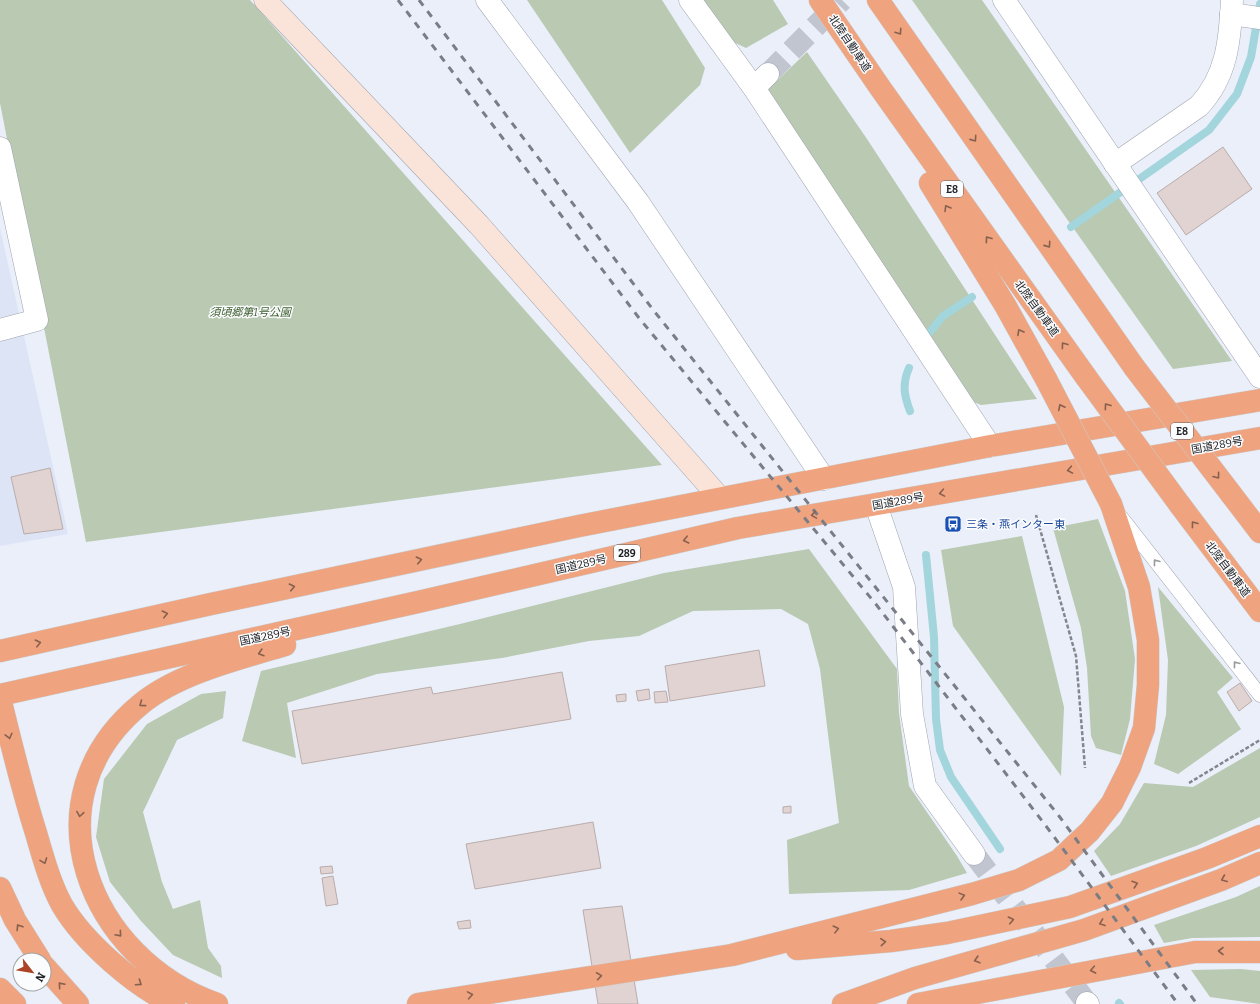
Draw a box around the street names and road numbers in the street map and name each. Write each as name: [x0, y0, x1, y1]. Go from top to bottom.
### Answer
street label: 北陸自動車道: [826, 12, 873, 74]
road number: E8: [941, 181, 963, 197]
street label: 北陸自動車道: [1012, 278, 1061, 339]
road number: E8: [1171, 423, 1193, 439]
street label: 国道289号: [1190, 435, 1244, 456]
street label: 国道289号: [871, 491, 925, 512]
street label: 北陸自動車道: [1203, 539, 1253, 600]
road number: 289: [614, 545, 640, 561]
street label: 国道289号: [554, 552, 608, 577]
street label: 国道289号: [238, 625, 292, 648]

